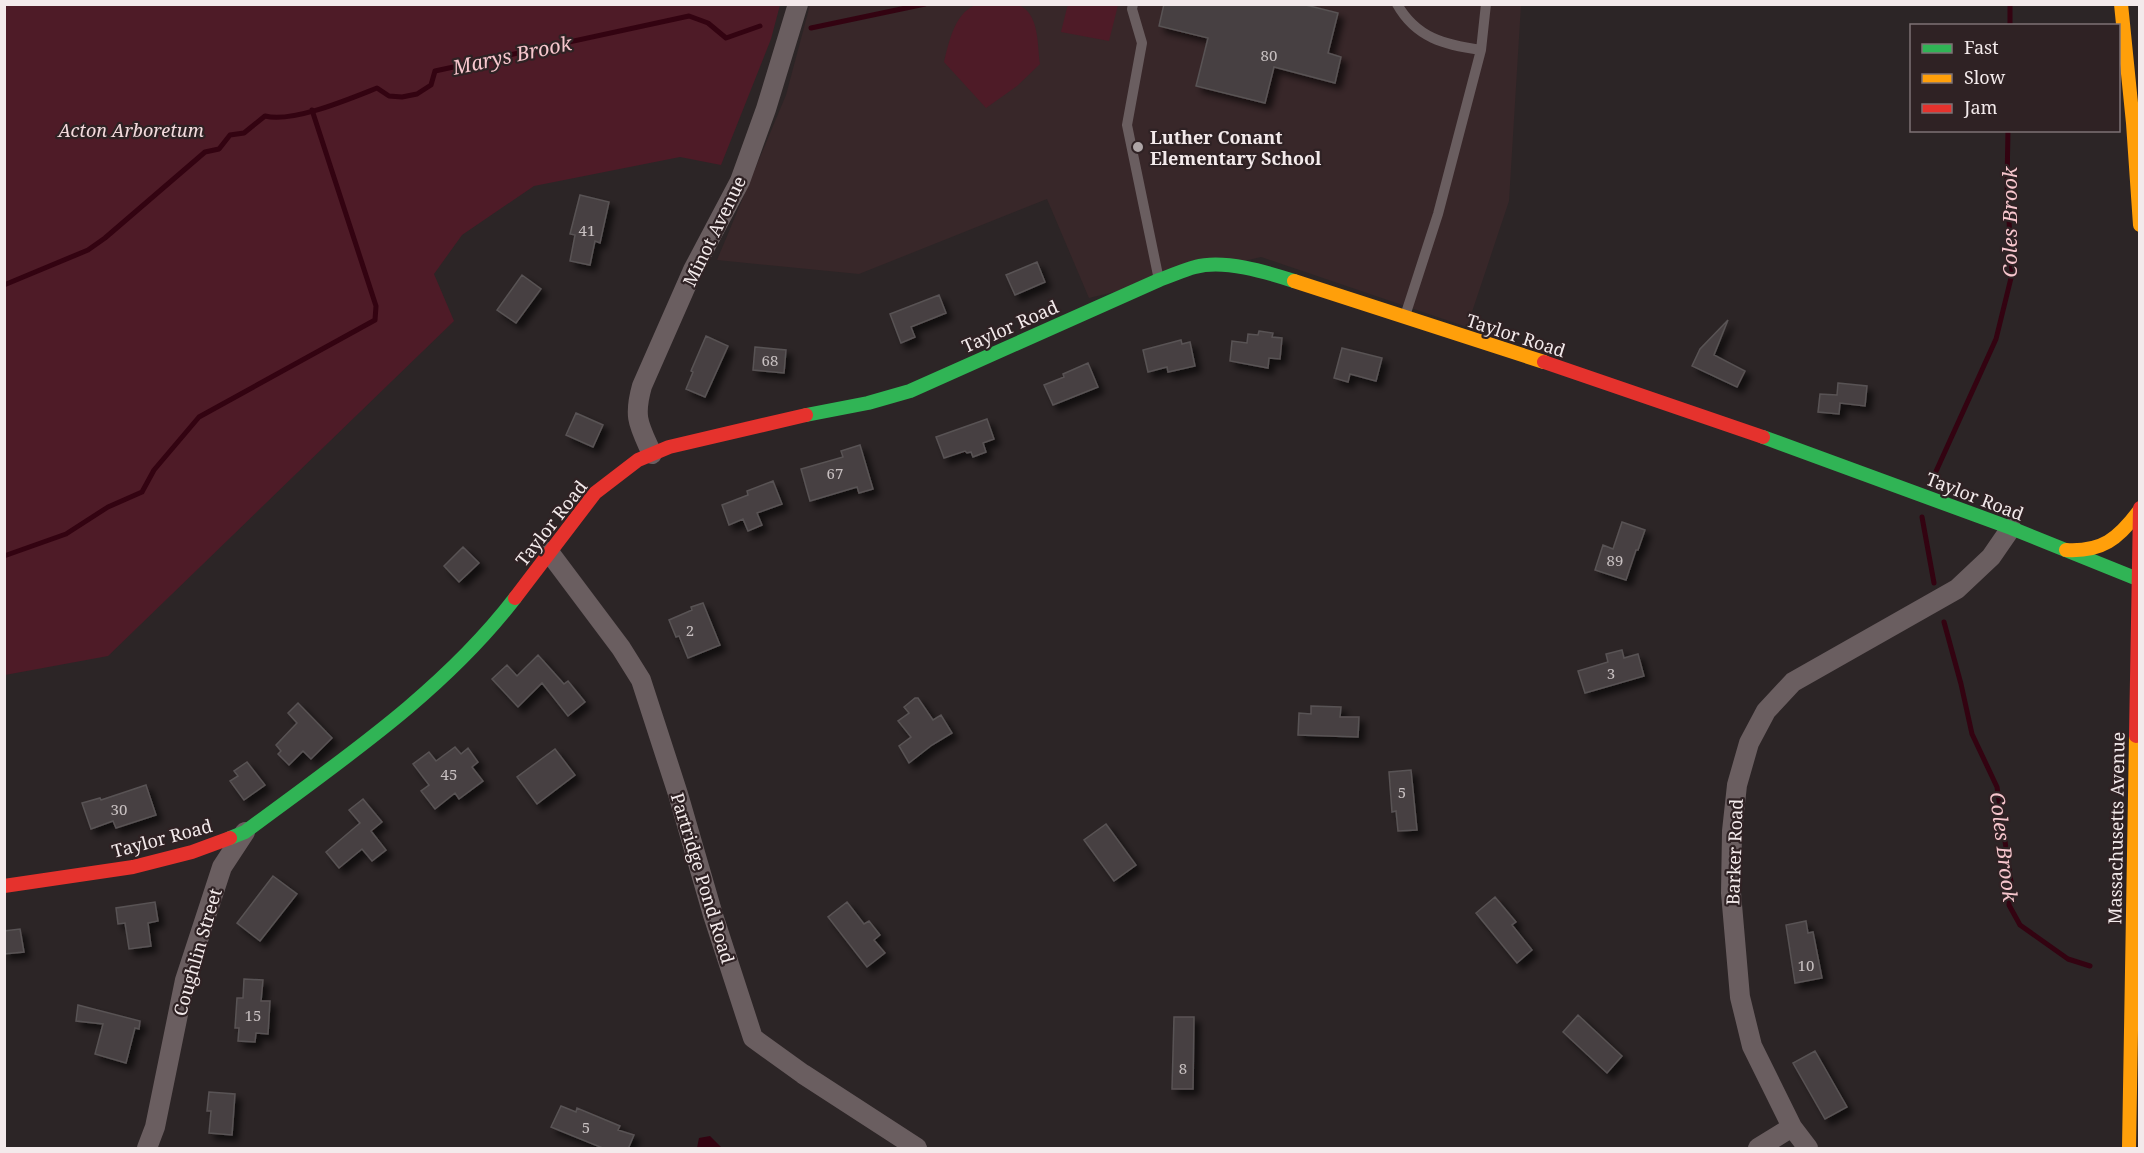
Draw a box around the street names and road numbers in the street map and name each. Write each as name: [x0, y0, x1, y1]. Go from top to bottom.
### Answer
street label: Minot Avenue: [677, 172, 751, 290]
street label: Taylor Road: [958, 294, 1062, 358]
street label: Taylor Road: [1463, 308, 1569, 362]
street label: Taylor Road: [1923, 466, 2027, 526]
street label: Taylor Road: [510, 475, 592, 571]
street label: Massachusetts Avenue: [2102, 731, 2130, 925]
street label: Partridge Pond Road: [666, 790, 740, 966]
street label: Barker Road: [1720, 798, 1748, 906]
street label: Taylor Road: [109, 813, 215, 863]
street label: Coughlin Street: [167, 885, 227, 1019]

